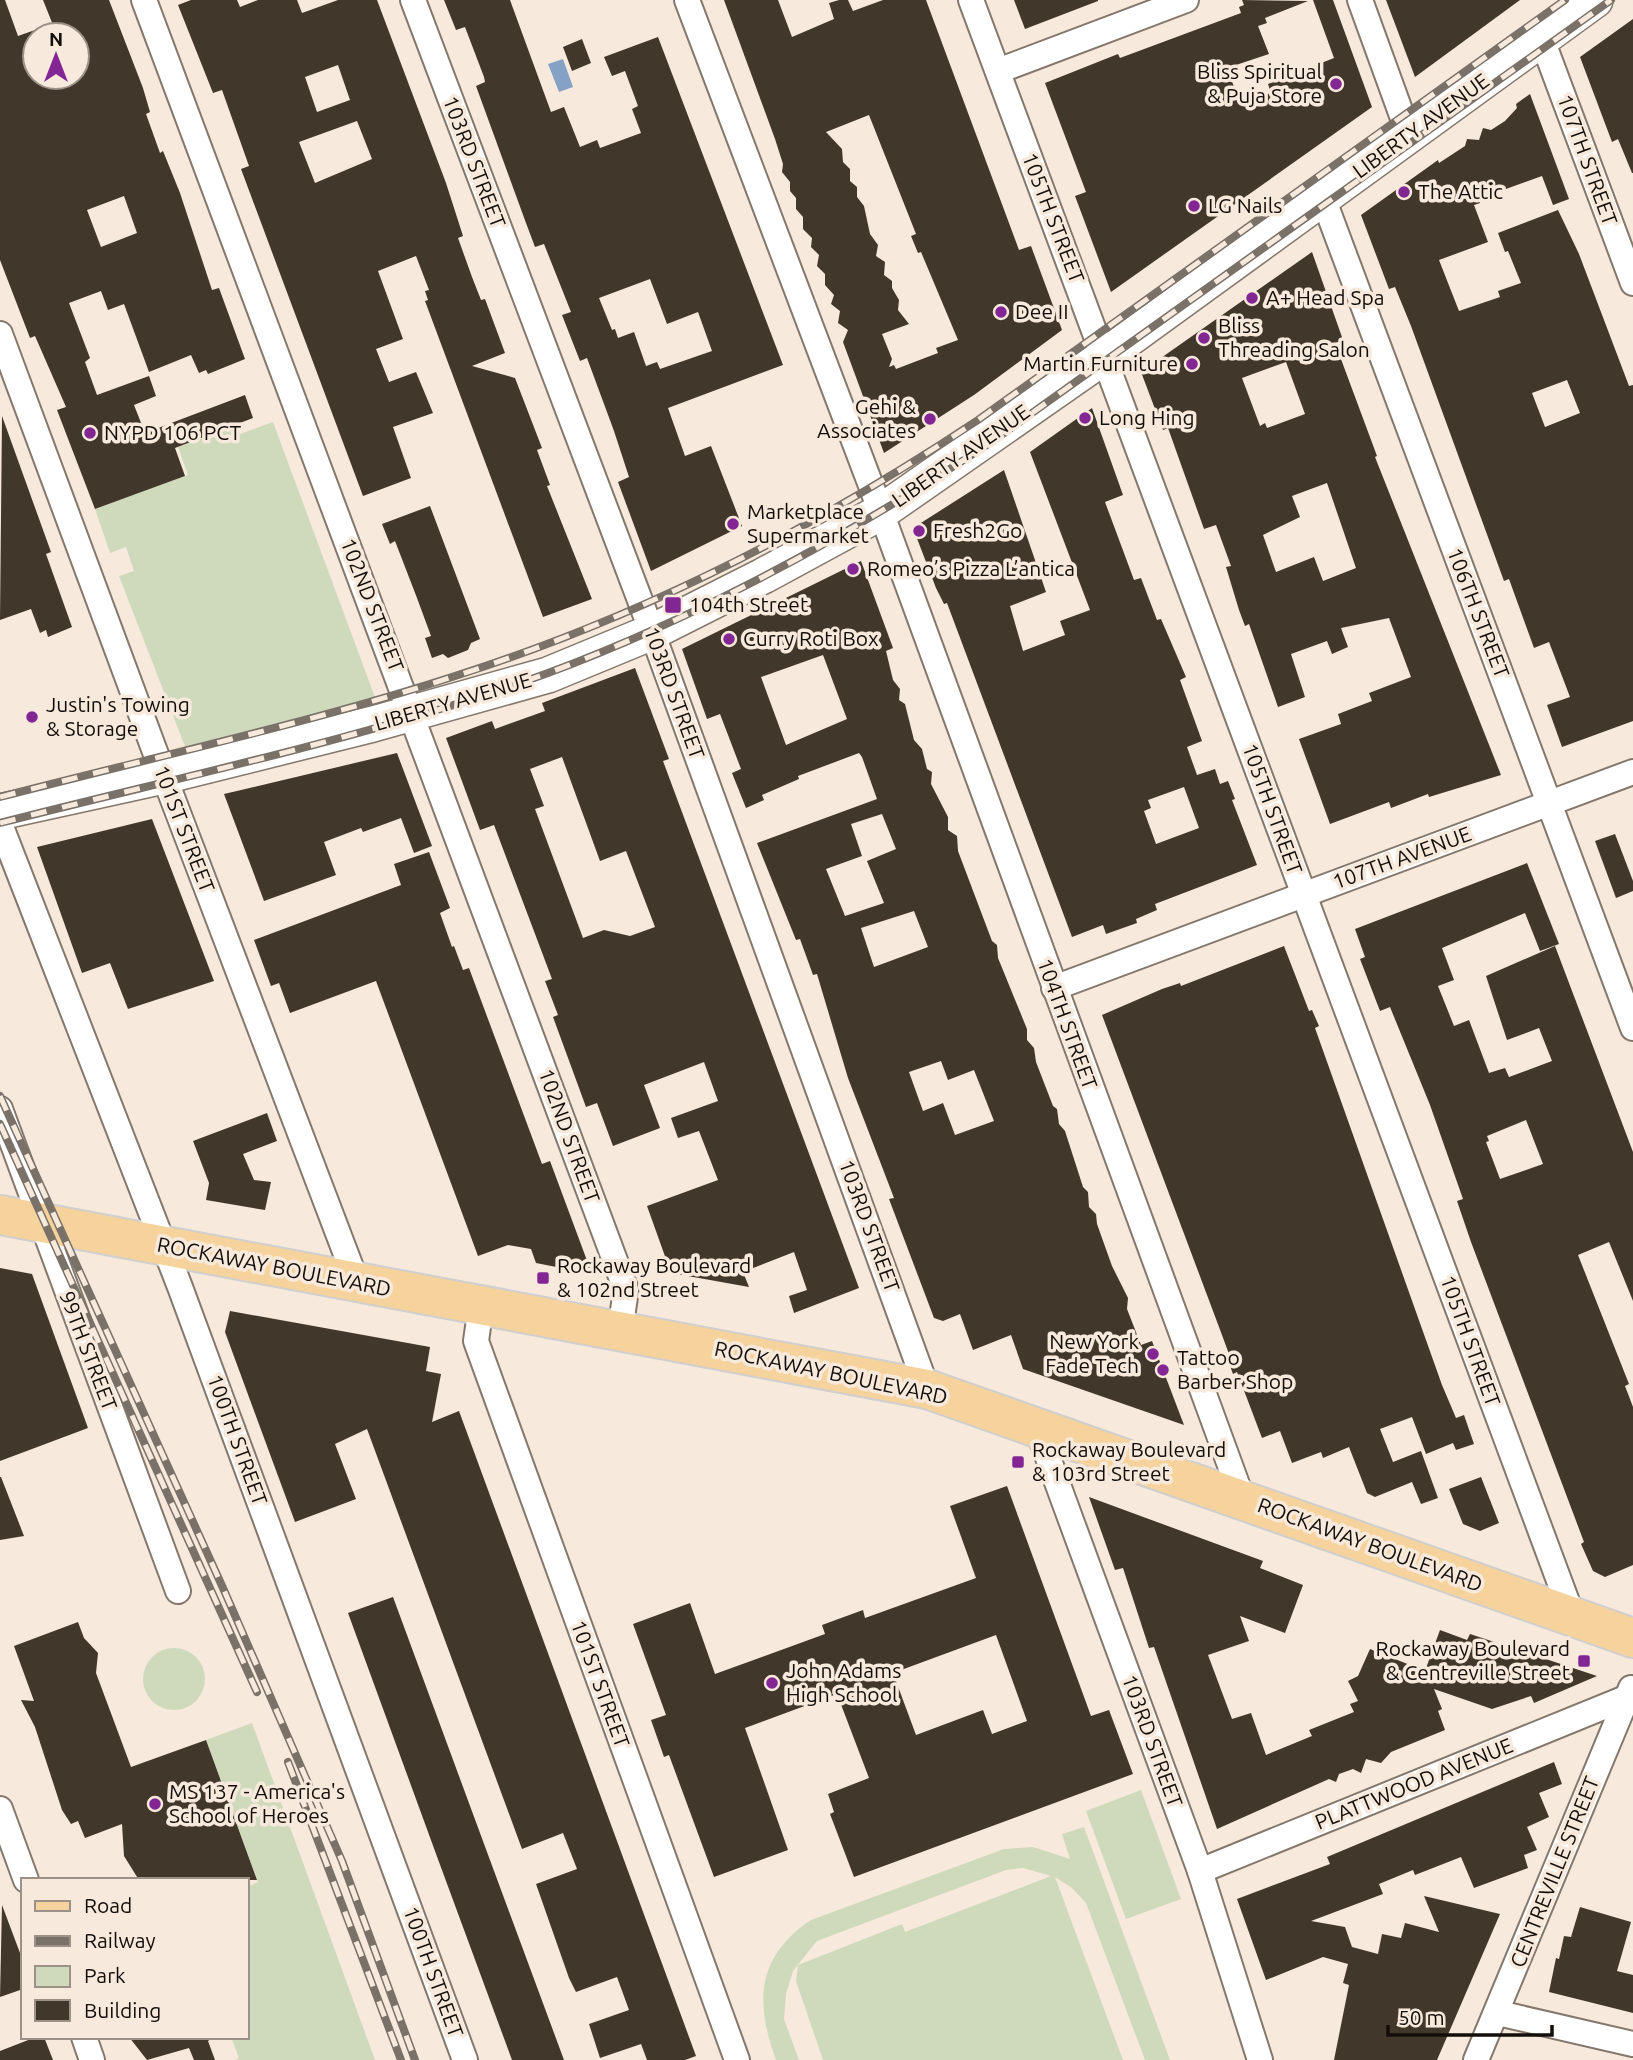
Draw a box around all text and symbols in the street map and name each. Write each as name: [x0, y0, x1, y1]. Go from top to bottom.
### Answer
north arrow: [21, 21, 91, 91]
text: N: [49, 28, 63, 50]
place label: Bliss Spiritual & Puja Store: [1197, 59, 1322, 107]
street label: LIBERTY AVENUE: [1348, 68, 1493, 183]
marker: Bliss Spiritual & Puja Store: [1328, 76, 1344, 92]
street label: 107TH STREET: [1553, 91, 1623, 229]
street label: 103RD STREET: [439, 92, 511, 231]
street label: 105TH STREET: [1018, 149, 1090, 286]
place label: The Attic: [1418, 179, 1503, 203]
marker: The Attic: [1396, 184, 1412, 200]
place label: LG Nails: [1208, 193, 1282, 217]
marker: LG Nails: [1186, 198, 1202, 214]
place label: A+ Head Spa: [1266, 285, 1385, 309]
marker: A+ Head Spa: [1244, 290, 1260, 306]
place label: Dee II: [1015, 299, 1069, 323]
marker: Dee II: [993, 304, 1009, 320]
place label: Bliss Threading Salon: [1218, 313, 1370, 361]
marker: Bliss Threading Salon: [1196, 330, 1212, 346]
place label: Martin Furniture: [1023, 351, 1178, 375]
marker: Martin Furniture: [1184, 356, 1200, 372]
place label: Gehi & Associates: [817, 394, 916, 442]
street label: LIBERTY AVENUE: [887, 399, 1034, 512]
place label: Long Hing: [1099, 405, 1195, 429]
marker: Long Hing: [1077, 410, 1093, 426]
marker: Gehi & Associates: [922, 411, 938, 427]
place label: NYPD 106 PCT: [104, 420, 241, 444]
marker: NYPD 106 PCT: [82, 425, 98, 441]
place label: Marketplace Supermarket: [747, 499, 869, 547]
marker: Marketplace Supermarket: [725, 516, 741, 532]
place label: Fresh2Go: [933, 518, 1022, 542]
marker: Fresh2Go: [911, 523, 927, 539]
street label: 102ND STREET: [336, 534, 410, 675]
street label: 106TH STREET: [1443, 544, 1515, 681]
place label: Romeo’s Pizza L’antica: [867, 556, 1075, 580]
marker: Romeo’s Pizza L’antica: [845, 561, 861, 577]
place label: 104th Street: [689, 592, 808, 616]
marker: 104th Street: [663, 595, 683, 615]
street label: 103RD STREET: [640, 623, 710, 762]
place label: Curry Roti Box: [743, 626, 879, 650]
marker: Curry Roti Box: [721, 631, 737, 647]
street label: LIBERTY AVENUE: [371, 667, 534, 735]
place label: Justin's Towing & Storage: [46, 692, 190, 740]
marker: Justin's Towing & Storage: [24, 709, 40, 725]
street label: 105TH STREET: [1238, 740, 1308, 878]
street label: 101ST STREET: [150, 762, 220, 896]
street label: 107TH AVENUE: [1329, 821, 1474, 893]
street label: 104TH STREET: [1033, 955, 1103, 1093]
street label: 102ND STREET: [535, 1065, 605, 1206]
street label: 103RD STREET: [835, 1156, 905, 1295]
street label: ROCKAWAY BOULEVARD: [155, 1232, 393, 1300]
place label: Rockaway Boulevard & 102nd Street: [557, 1253, 751, 1301]
marker: Rockaway Boulevard & 102nd Street: [535, 1270, 551, 1286]
street label: 105TH STREET: [1436, 1272, 1506, 1410]
street label: 99TH STREET: [55, 1288, 123, 1414]
place label: New York Fade Tech: [1045, 1329, 1139, 1377]
street label: ROCKAWAY BOULEVARD: [712, 1336, 950, 1408]
place label: Tattoo Barber Shop: [1177, 1345, 1293, 1393]
marker: New York Fade Tech: [1145, 1346, 1161, 1362]
marker: Tattoo Barber Shop: [1155, 1362, 1171, 1378]
street label: 100TH STREET: [203, 1371, 273, 1509]
place label: Rockaway Boulevard & 103rd Street: [1032, 1437, 1226, 1485]
marker: Rockaway Boulevard & 103rd Street: [1010, 1454, 1026, 1470]
street label: ROCKAWAY BOULEVARD: [1255, 1492, 1486, 1596]
street label: 101ST STREET: [567, 1617, 635, 1751]
place label: Rockaway Boulevard & Centreville Street: [1376, 1636, 1570, 1684]
marker: Rockaway Boulevard & Centreville Street: [1576, 1653, 1592, 1669]
place label: John Adams High School: [786, 1658, 901, 1706]
street label: 103RD STREET: [1118, 1671, 1188, 1810]
marker: John Adams High School: [764, 1675, 780, 1691]
street label: PLATTWOOD AVENUE: [1311, 1732, 1516, 1834]
street label: CENTREVILLE STREET: [1505, 1772, 1604, 1971]
place label: MS 137 - America's School of Heroes: [169, 1779, 345, 1827]
marker: MS 137 - America's School of Heroes: [147, 1796, 163, 1812]
legend: [21, 1878, 248, 2039]
text: Road: [84, 1893, 132, 1917]
street label: 100TH STREET: [399, 1903, 469, 2041]
text: Railway: [84, 1928, 156, 1952]
text: Park: [84, 1963, 126, 1987]
scale bar: [1388, 1994, 1552, 2038]
text: Building: [84, 1998, 161, 2022]
text: 50 m: [1398, 2005, 1445, 2029]

